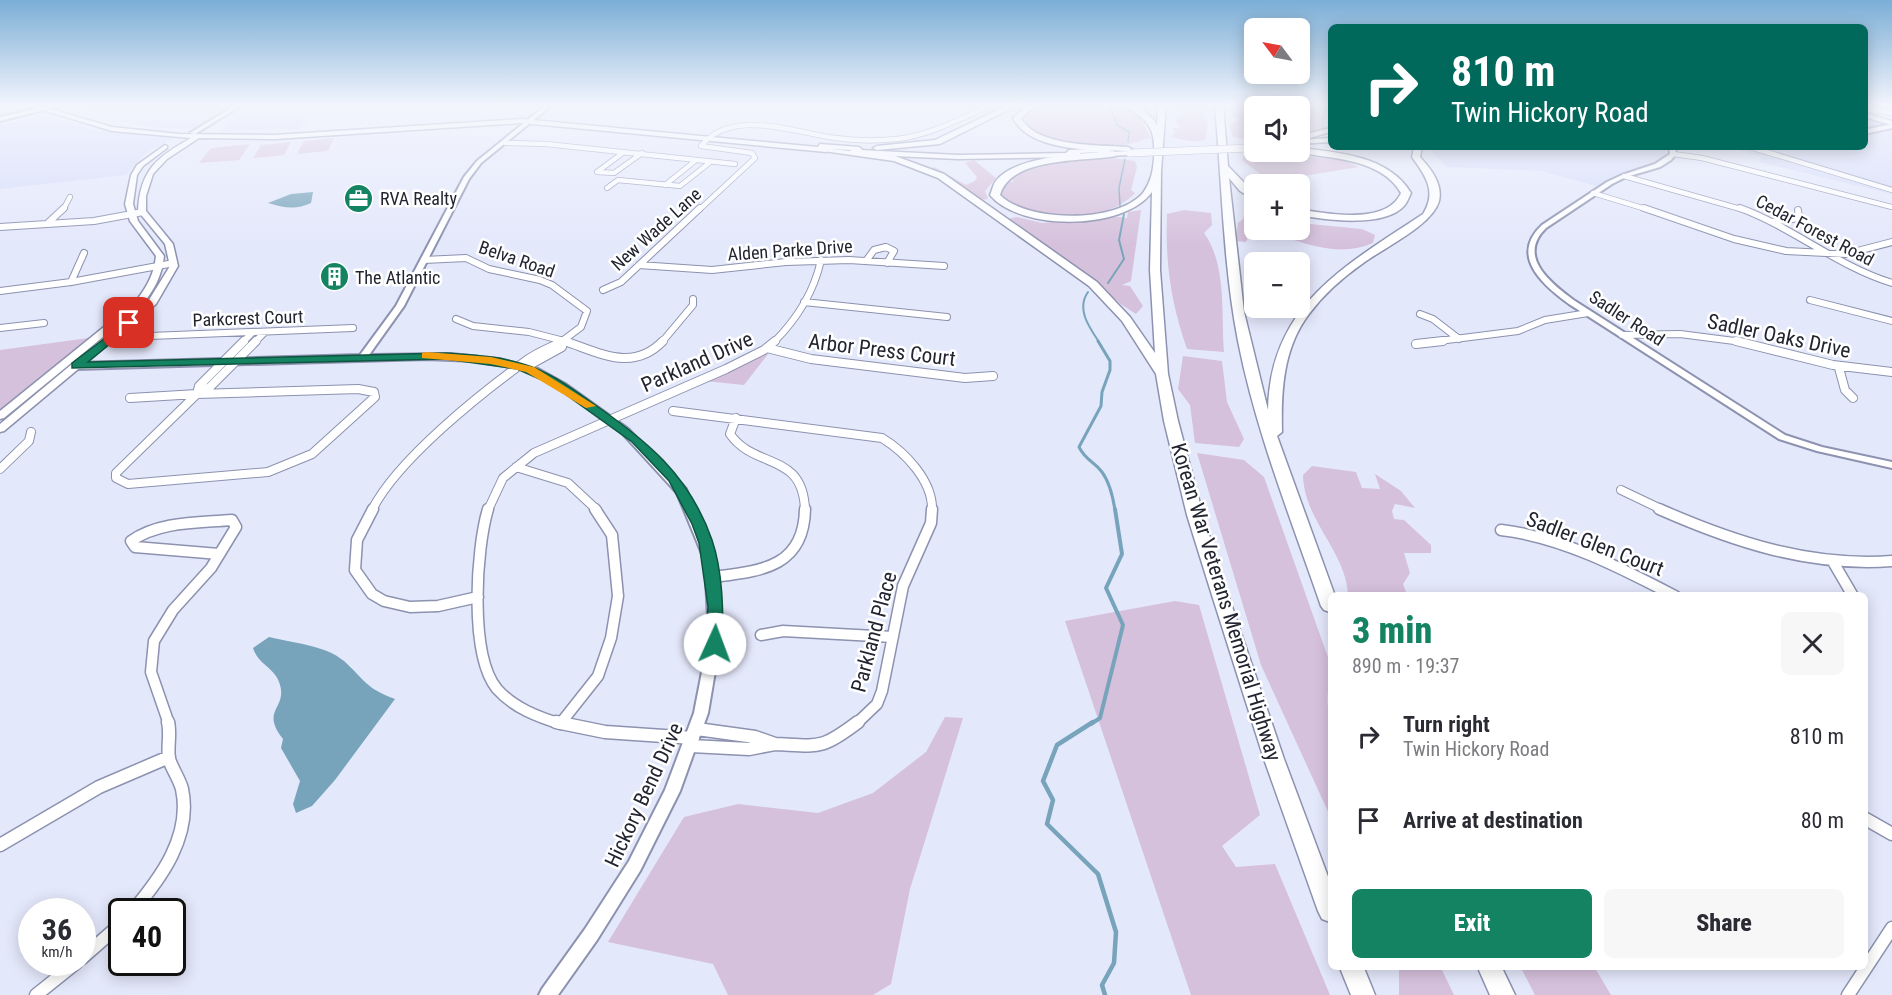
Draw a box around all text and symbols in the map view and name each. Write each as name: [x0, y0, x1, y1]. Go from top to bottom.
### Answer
north arrow: [1244, 18, 1310, 84]
map controls: [1244, 18, 1310, 318]
text: 810 m: [1451, 47, 1556, 96]
icon: right: [1352, 48, 1430, 126]
button: sound: [1244, 96, 1310, 162]
text: Twin Hickory Road: [1451, 97, 1649, 129]
button: +: [1244, 174, 1310, 240]
office icon: RVA Realty: [343, 182, 375, 214]
street label: New Wade Lane: [607, 183, 705, 275]
place label: RVA Realty: [380, 188, 457, 209]
street label: Cedar Forest Road: [1752, 190, 1878, 270]
street label: Alden Parke Drive: [727, 235, 853, 265]
street label: Belva Road: [476, 236, 558, 282]
button: −: [1244, 252, 1310, 318]
building icon: The Atlantic: [318, 261, 350, 293]
place label: The Atlantic: [355, 267, 440, 288]
street label: Sadler Road: [1586, 286, 1668, 350]
pin: [103, 297, 154, 348]
icon: arrive: [112, 306, 145, 339]
street label: Parkcrest Court: [192, 306, 304, 330]
street label: Sadler Oaks Drive: [1705, 309, 1853, 363]
street label: Parkland Drive: [637, 327, 757, 397]
street label: Arbor Press Court: [807, 329, 957, 371]
street label: Korean War Veterans Memorial Highway: [1166, 440, 1286, 764]
street label: Sadler Glen Court: [1523, 507, 1667, 581]
street label: Parkland Place: [846, 569, 902, 695]
text: 3 min: [1352, 610, 1432, 652]
position arrow: [683, 612, 747, 676]
button: close: [1781, 612, 1844, 675]
text: 890 m · 19:37: [1352, 654, 1459, 678]
text: Turn right: [1403, 712, 1490, 737]
street label: Hickory Bend Drive: [600, 719, 688, 871]
icon: right: [1352, 720, 1385, 753]
text: 810 m: [1790, 724, 1844, 749]
text: Twin Hickory Road: [1403, 737, 1549, 761]
icon: arrive: [1352, 804, 1385, 837]
text: Arrive at destination: [1403, 808, 1583, 833]
text: 80 m: [1801, 808, 1844, 833]
button: Exit: [1352, 889, 1592, 958]
button: Share: [1604, 889, 1844, 958]
speed limit sign: 40: [108, 898, 186, 976]
text: 36: [42, 912, 72, 947]
text: km/h: [42, 943, 72, 961]

